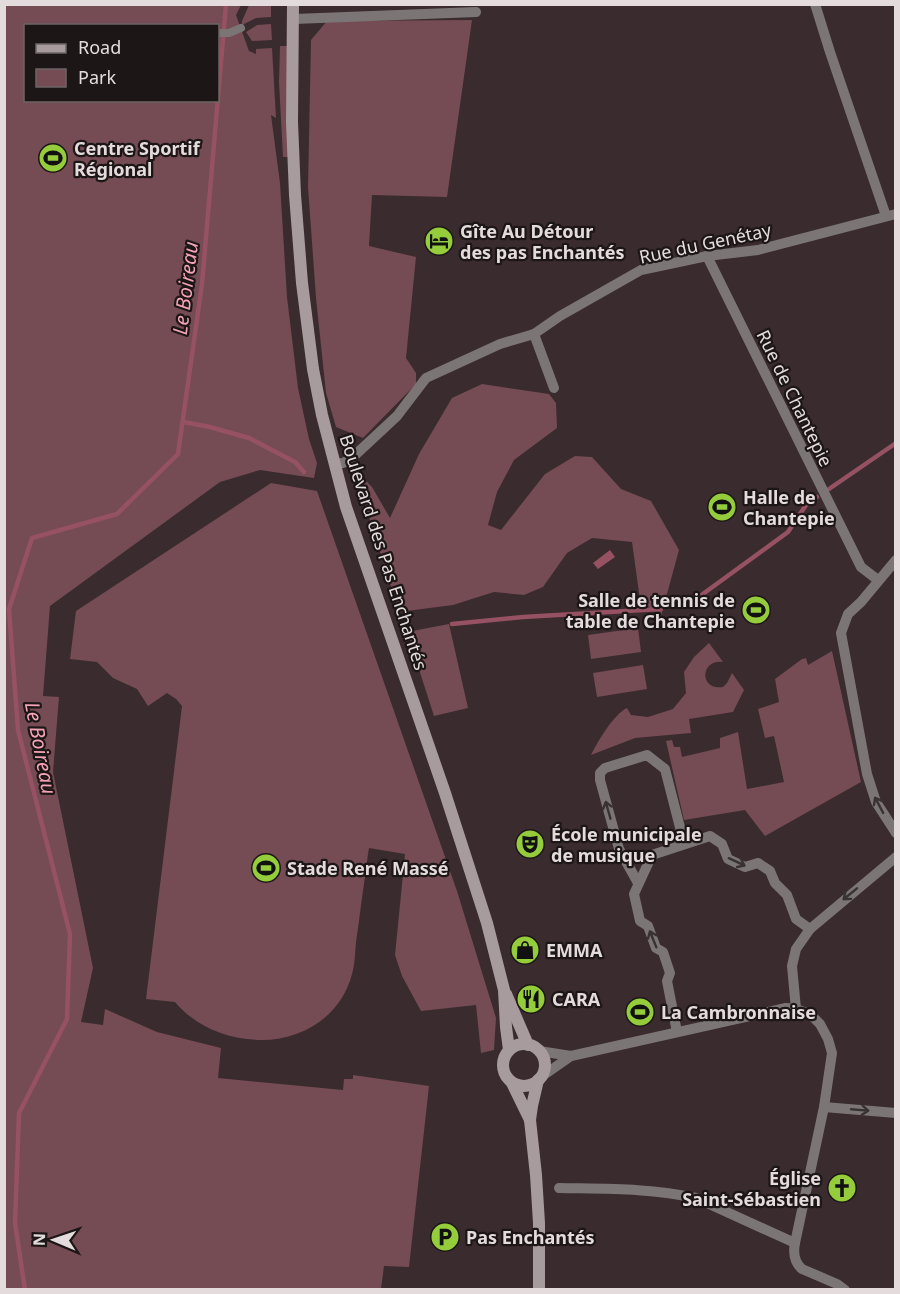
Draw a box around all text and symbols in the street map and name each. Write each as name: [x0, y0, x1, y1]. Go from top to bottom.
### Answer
legend: [24, 24, 219, 102]
text: Road: [78, 35, 121, 59]
text: Park: [78, 65, 116, 89]
place label: Centre Sportif Régional: [74, 136, 201, 181]
sports icon: Centre Sportif Régional: [37, 142, 69, 174]
street label: Rue du Genétay: [637, 217, 774, 269]
place label: Gîte Au Détour des pas Enchantés: [460, 219, 625, 264]
hotel icon: Gîte Au Détour des pas Enchantés: [423, 225, 455, 257]
water label: Le Boireau: [166, 240, 204, 336]
street label: Rue de Chantepie: [751, 326, 839, 470]
street label: Boulevard des Pas Enchantés: [335, 431, 433, 673]
place label: Halle de Chantepie: [743, 485, 835, 530]
sports icon: Halle de Chantepie: [706, 491, 738, 523]
place label: Salle de tennis de table de Chantepie: [566, 588, 735, 633]
sports icon: Salle de tennis de table de Chantepie: [740, 594, 772, 626]
water label: Le Boireau: [19, 699, 63, 797]
one-way arrow: [873, 797, 885, 814]
one-way arrow: [602, 800, 613, 819]
place label: École municipale de musique: [551, 822, 702, 867]
theatre icon: École municipale de musique: [514, 828, 546, 860]
sports icon: Stade René Massé: [250, 852, 282, 884]
place label: Stade René Massé: [287, 856, 449, 880]
one-way arrow: [728, 857, 746, 868]
one-way arrow: [842, 888, 858, 901]
one-way arrow: [647, 930, 658, 949]
shop icon: EMMA: [509, 934, 541, 966]
place label: EMMA: [546, 938, 603, 962]
restaurant icon: CARA: [515, 983, 547, 1015]
place label: CARA: [552, 987, 601, 1011]
sports icon: La Cambronnaise: [624, 996, 656, 1028]
place label: La Cambronnaise: [661, 1000, 816, 1024]
one-way arrow: [850, 1105, 869, 1116]
place label: Église Saint-Sébastien: [682, 1166, 821, 1211]
church icon: Église Saint-Sébastien: [826, 1172, 858, 1204]
north arrow: [24, 1210, 84, 1270]
parking icon: Pas Enchantés: [429, 1221, 461, 1253]
place label: Pas Enchantés: [466, 1225, 595, 1249]
text: N: [28, 1233, 50, 1246]

